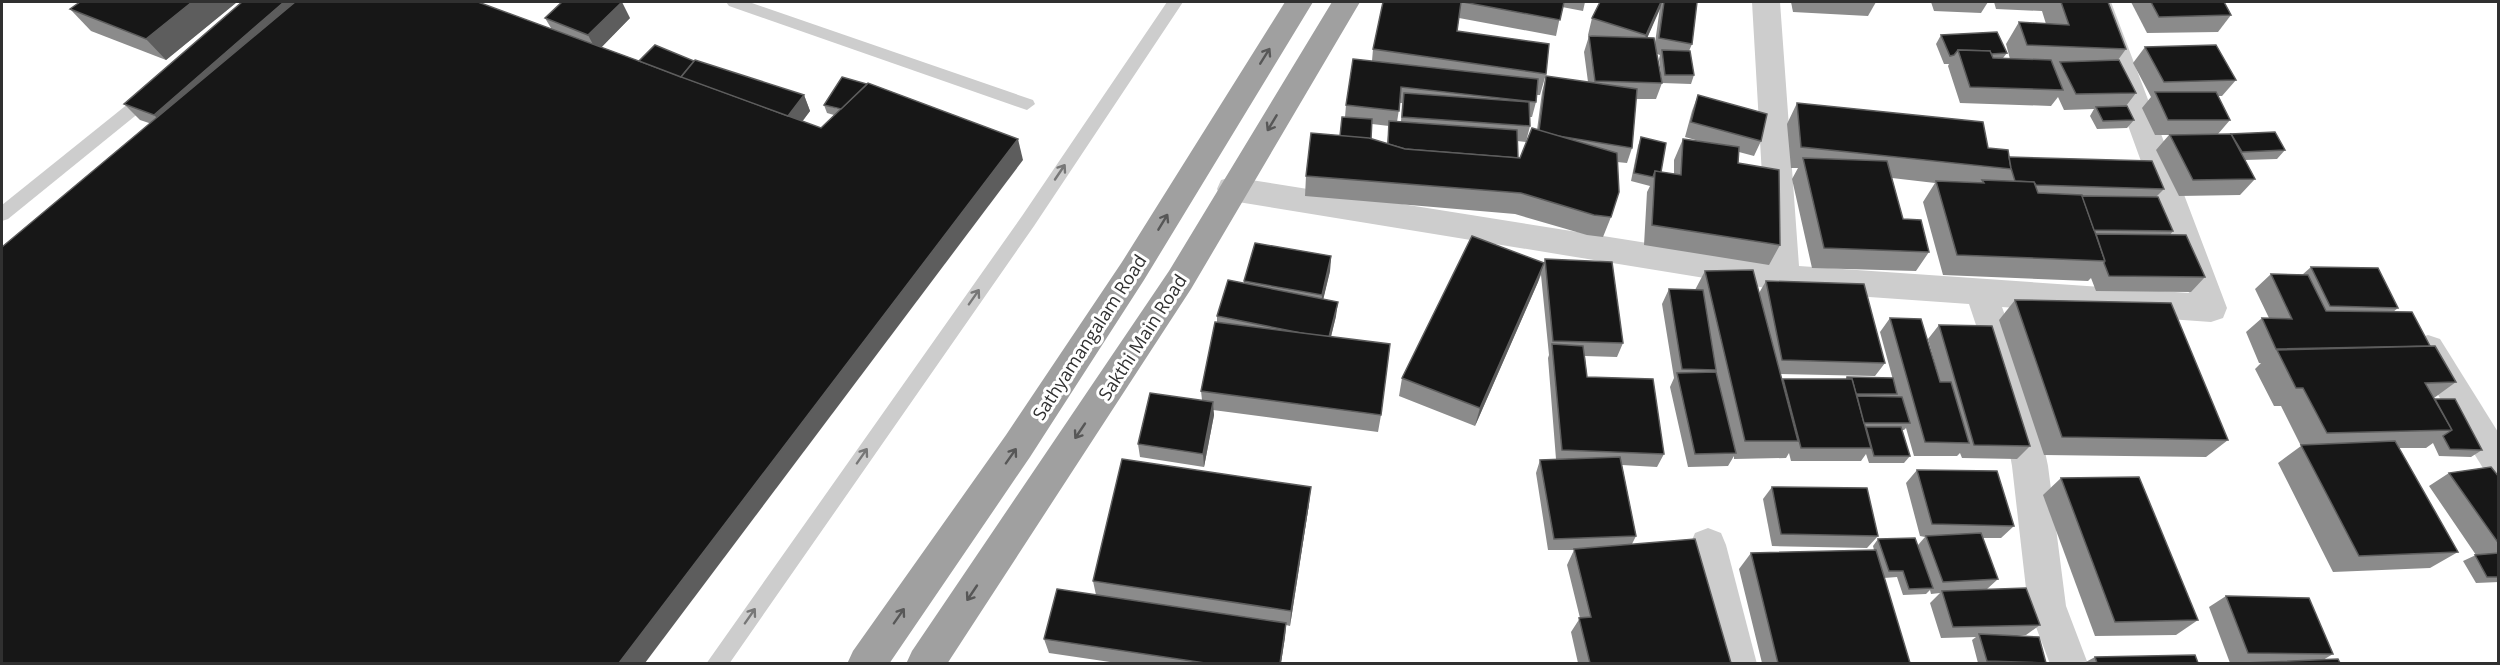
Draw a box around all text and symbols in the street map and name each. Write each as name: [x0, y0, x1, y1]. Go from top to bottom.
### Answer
one-way arrow: [1260, 48, 1272, 65]
one-way arrow: [1266, 114, 1278, 131]
one-way arrow: [1054, 164, 1067, 181]
one-way arrow: [1157, 214, 1169, 231]
street label: Sathyamangalam Road: [1026, 250, 1152, 424]
street label: Sakthi Main Road: [1092, 269, 1192, 405]
one-way arrow: [968, 289, 981, 305]
one-way arrow: [1074, 422, 1086, 439]
one-way arrow: [1005, 448, 1017, 464]
one-way arrow: [856, 449, 868, 465]
one-way arrow: [965, 584, 977, 601]
one-way arrow: [744, 608, 756, 624]
one-way arrow: [893, 608, 905, 624]

